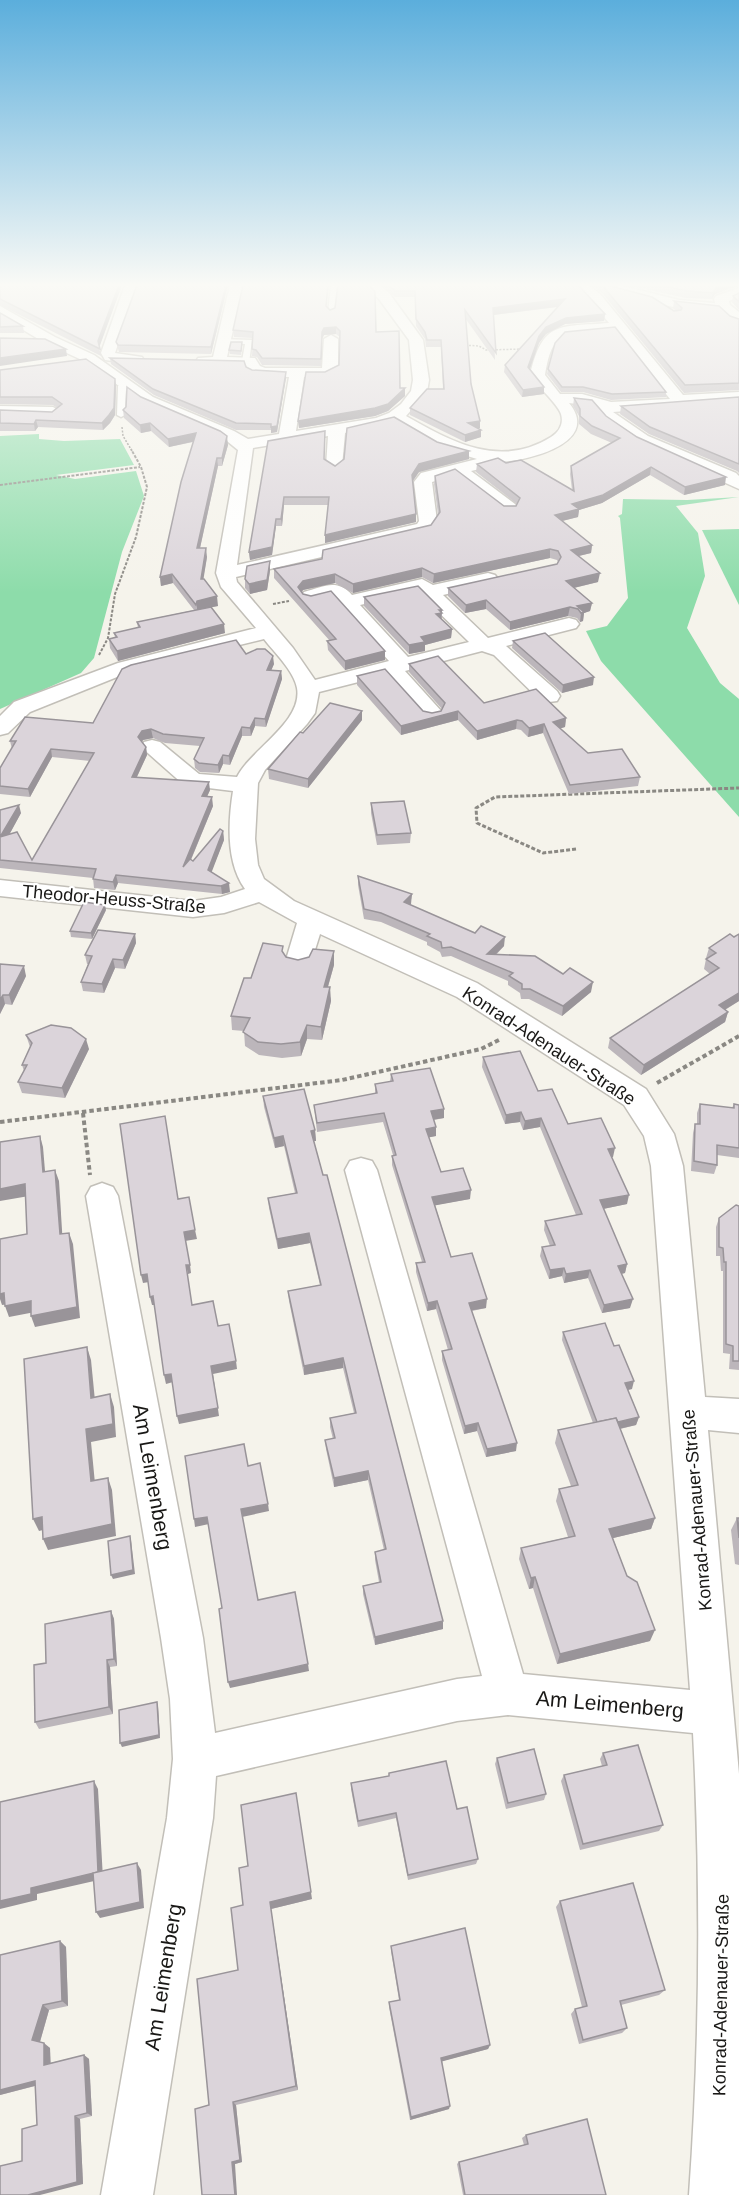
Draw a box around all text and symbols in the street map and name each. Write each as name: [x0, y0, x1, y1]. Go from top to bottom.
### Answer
street label: Theodor-Heuss-Straße: [21, 881, 207, 917]
street label: Konrad-Adenauer-Straße: [459, 983, 639, 1109]
street label: Am Leimenberg: [129, 1402, 177, 1552]
street label: Konrad-Adenauer-Straße: [678, 1408, 716, 1612]
street label: Am Leimenberg: [535, 1686, 685, 1722]
street label: Konrad-Adenauer-Straße: [709, 1894, 733, 2096]
street label: Am Leimenberg: [140, 1902, 186, 2052]

